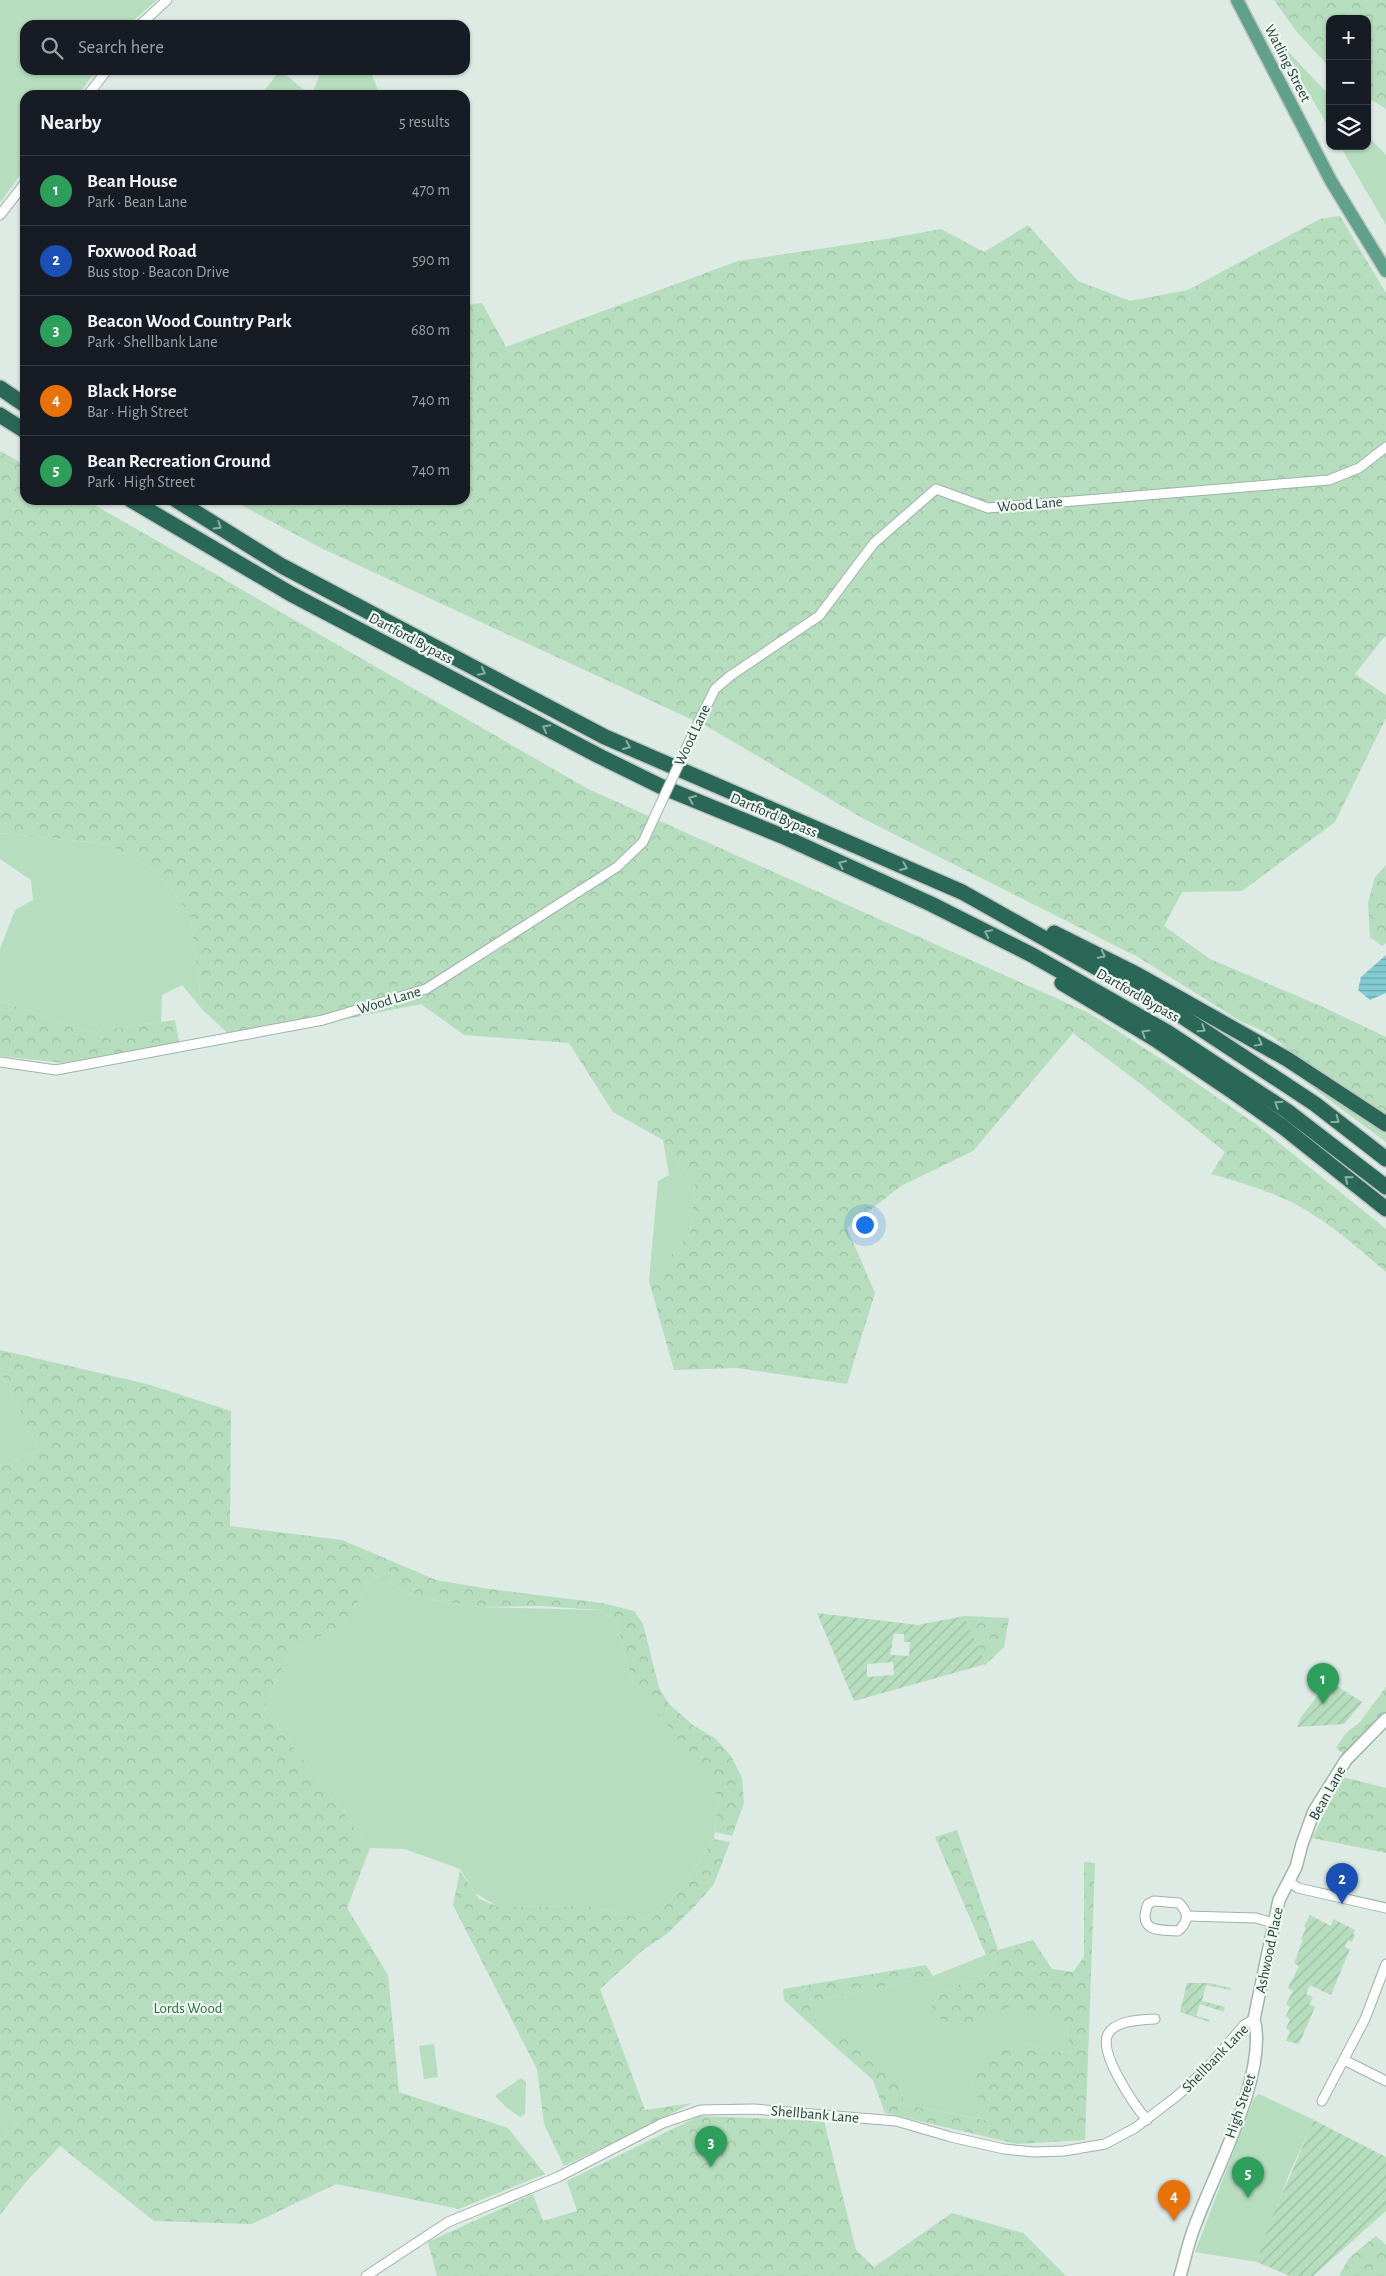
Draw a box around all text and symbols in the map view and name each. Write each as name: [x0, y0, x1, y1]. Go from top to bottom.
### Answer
map controls: [1326, 15, 1371, 150]
button: +: [1326, 15, 1371, 60]
search box: [20, 20, 470, 75]
street label: Watling Street: [1262, 22, 1314, 104]
icon: search: [38, 34, 66, 62]
text: Search here: [78, 38, 164, 57]
button: −: [1326, 60, 1371, 105]
button: layers: [1326, 105, 1371, 150]
text: Nearby: [40, 112, 101, 133]
text: 5 results: [399, 114, 450, 130]
text: Bean House: [87, 172, 177, 191]
text: 1: [53, 182, 59, 198]
text: 470 m: [412, 182, 450, 198]
text: Park · Bean Lane: [87, 194, 187, 210]
text: Foxwood Road: [87, 242, 197, 261]
text: 2: [52, 252, 60, 268]
text: 590 m: [412, 252, 450, 268]
text: Bus stop · Beacon Drive: [87, 264, 229, 280]
text: Beacon Wood Country Park: [87, 312, 292, 331]
text: 3: [53, 322, 59, 338]
text: 680 m: [411, 322, 450, 338]
text: Park · Shellbank Lane: [87, 334, 218, 350]
text: Black Horse: [87, 382, 177, 401]
text: 4: [52, 392, 60, 408]
text: 740 m: [412, 392, 450, 408]
text: Bar · High Street: [87, 404, 188, 420]
text: Bean Recreation Ground: [87, 452, 271, 471]
text: 5: [53, 462, 59, 478]
text: 740 m: [412, 462, 450, 478]
text: Park · High Street: [87, 474, 195, 490]
street label: Wood Lane: [997, 494, 1063, 515]
one-way arrow: [212, 519, 221, 529]
street label: Dartford Bypass: [366, 610, 455, 667]
one-way arrow: [477, 666, 486, 676]
street label: Wood Lane: [672, 702, 713, 768]
one-way arrow: [542, 724, 551, 734]
one-way arrow: [622, 741, 630, 751]
street label: Dartford Bypass: [728, 790, 819, 840]
one-way arrow: [688, 795, 697, 806]
one-way arrow: [838, 860, 847, 870]
one-way arrow: [899, 860, 908, 871]
one-way arrow: [985, 929, 994, 939]
one-way arrow: [1096, 949, 1105, 959]
street label: Dartford Bypass: [1094, 966, 1182, 1025]
street label: Wood Lane: [356, 984, 423, 1017]
one-way arrow: [1196, 1022, 1205, 1032]
one-way arrow: [1142, 1029, 1151, 1039]
one-way arrow: [1254, 1037, 1263, 1047]
one-way arrow: [1274, 1101, 1283, 1111]
one-way arrow: [1330, 1114, 1340, 1123]
one-way arrow: [1345, 1176, 1354, 1184]
your location: [852, 1212, 878, 1238]
pin: 1: [1307, 1663, 1339, 1704]
street label: Bean Lane: [1306, 1764, 1348, 1823]
pin: 2: [1326, 1863, 1358, 1904]
street label: Ashwood Place: [1253, 1906, 1286, 1995]
park label: Lords Wood: [153, 2001, 223, 2016]
street label: Shellbank Lane: [1179, 2021, 1251, 2095]
street label: High Street: [1223, 2072, 1259, 2140]
street label: Shellbank Lane: [770, 2103, 860, 2126]
pin: 3: [695, 2126, 727, 2167]
pin: 5: [1232, 2157, 1264, 2198]
pin: 4: [1158, 2180, 1190, 2221]

